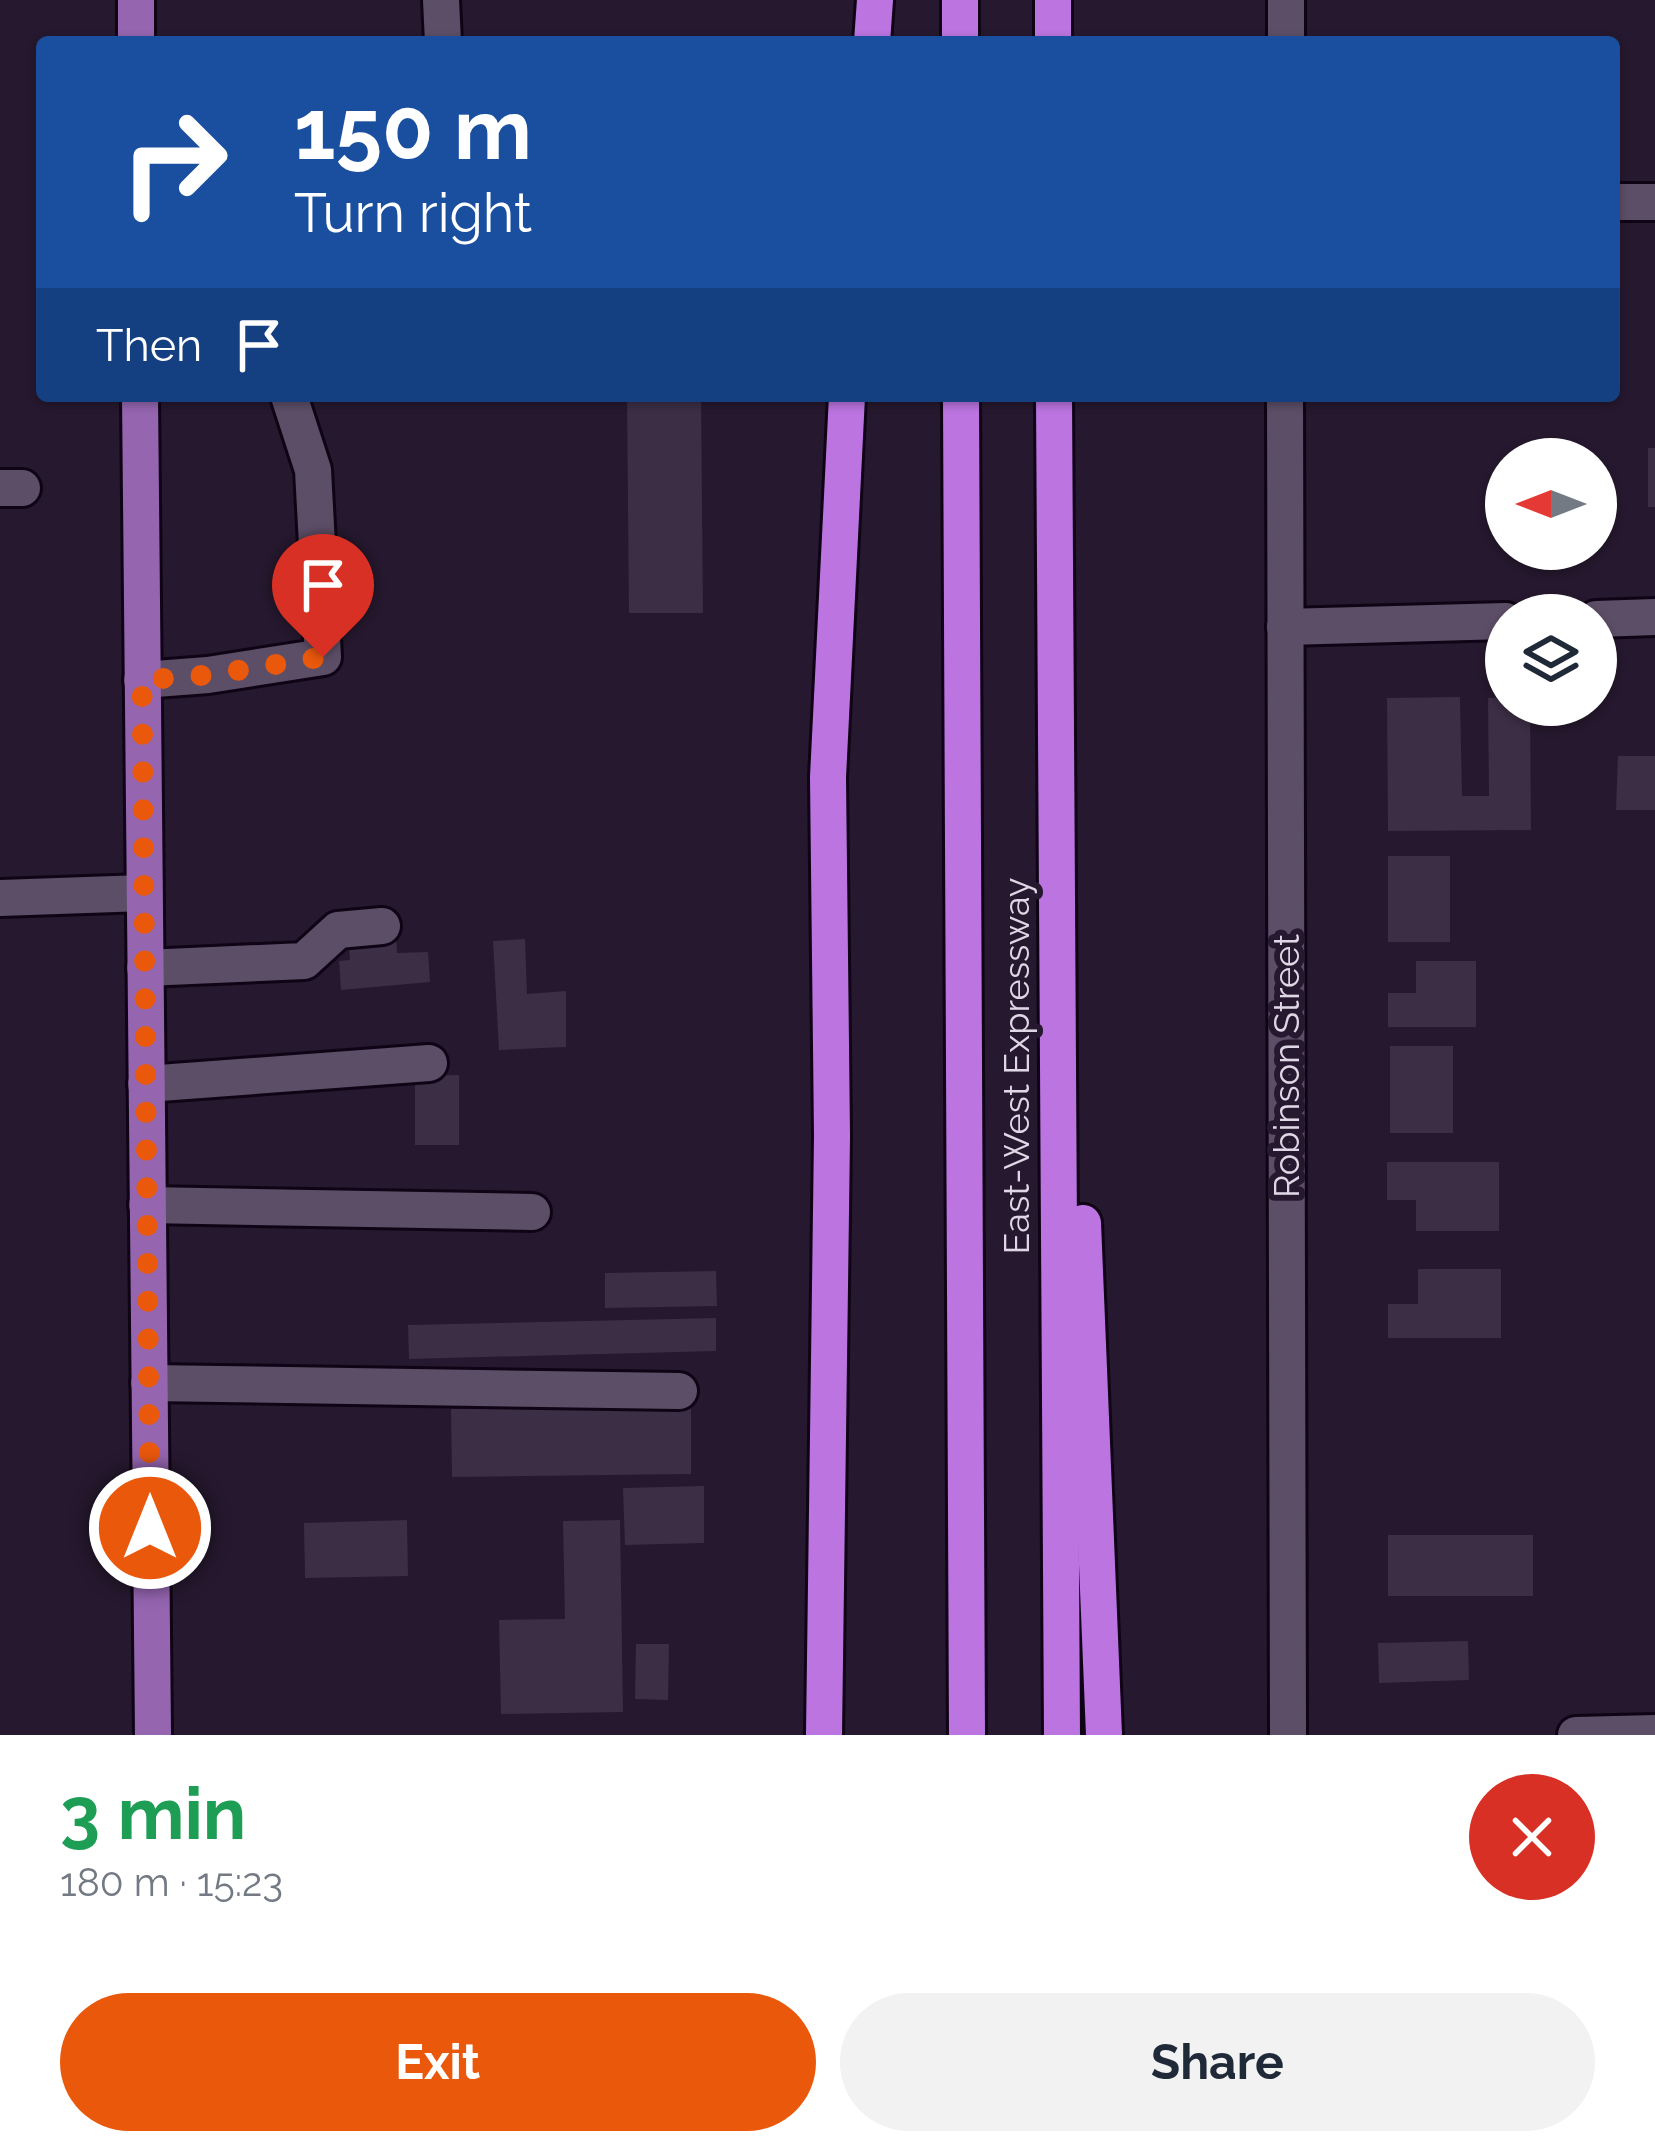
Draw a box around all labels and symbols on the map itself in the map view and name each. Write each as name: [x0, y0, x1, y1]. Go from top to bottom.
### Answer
north arrow: [1485, 438, 1617, 570]
pin: [272, 534, 374, 657]
street label: East-West Expressway: [995, 878, 1037, 1254]
street label: Robinson Street: [1265, 934, 1307, 1198]
position arrow: [87, 1465, 213, 1591]

